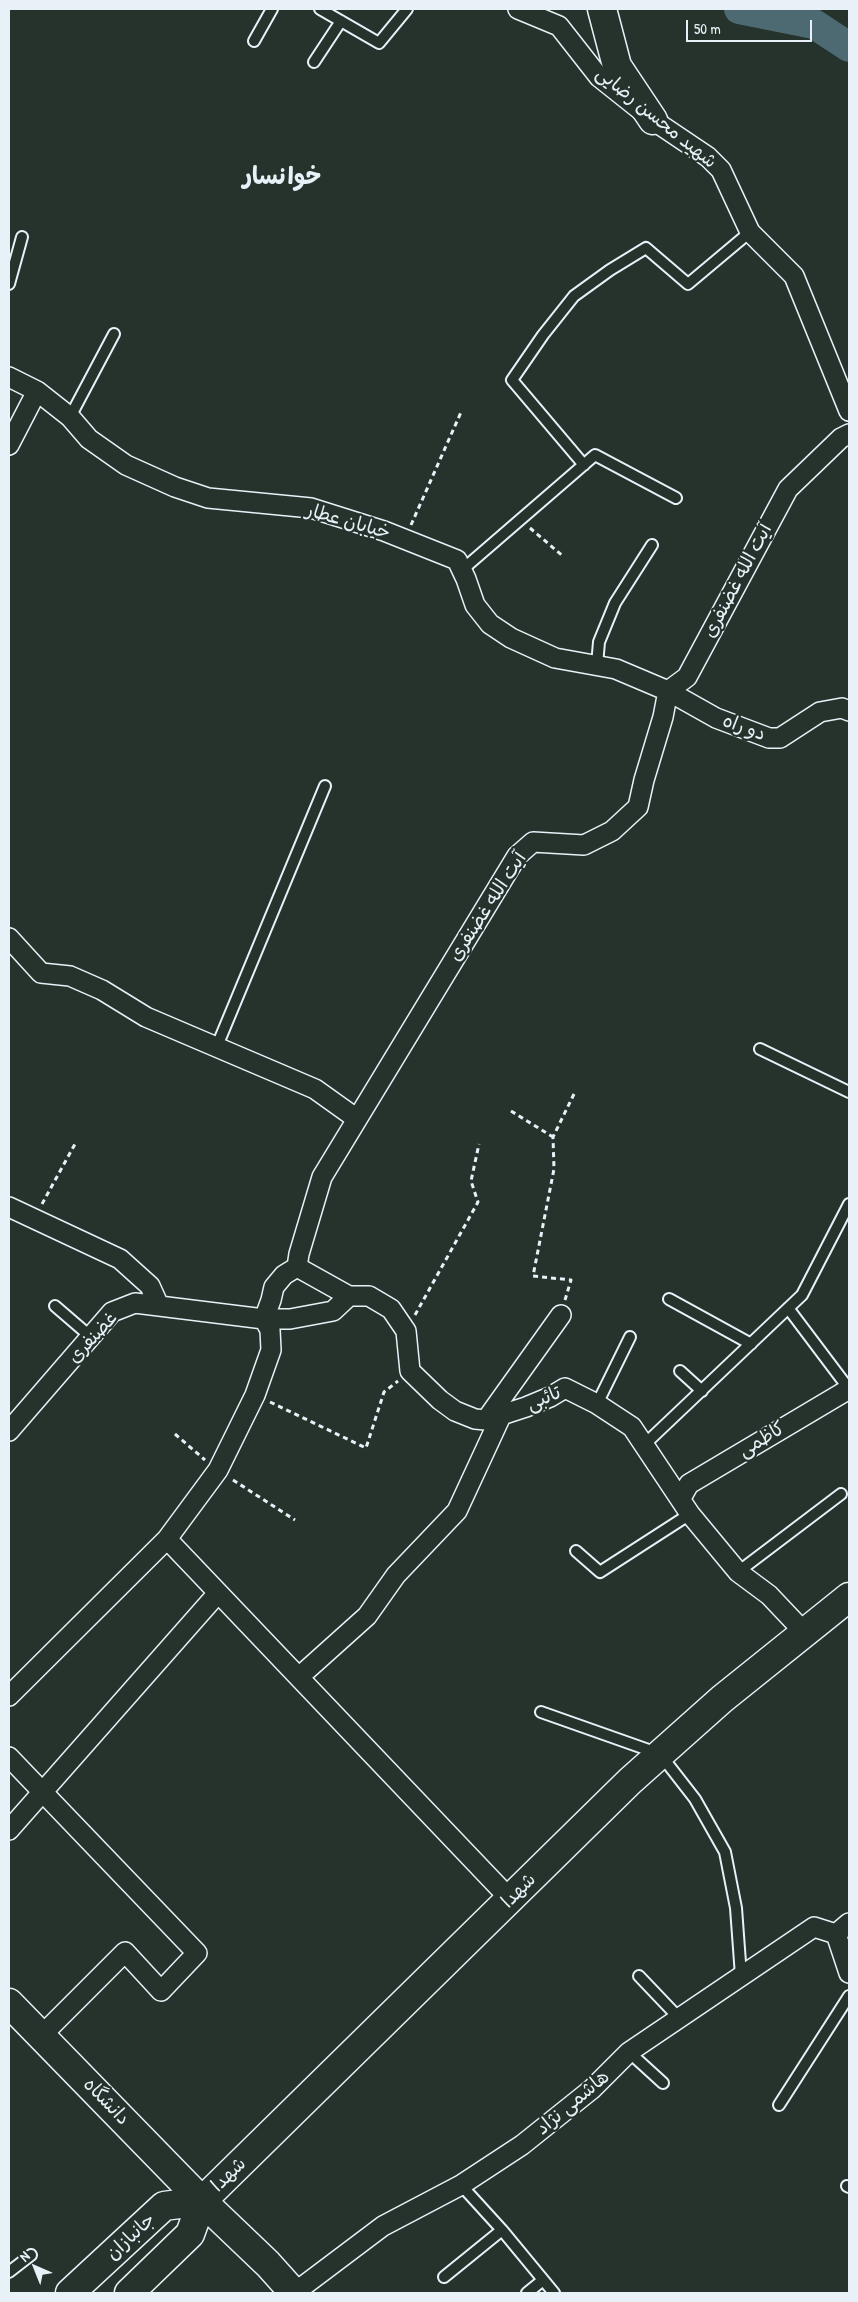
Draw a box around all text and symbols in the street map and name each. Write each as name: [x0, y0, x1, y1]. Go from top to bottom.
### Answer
scale bar: [688, 10, 814, 42]
text: 50 m: [694, 18, 721, 39]
street label: شهید محسن رضایی: [591, 62, 721, 174]
district label: خوانسار: [243, 164, 321, 192]
street label: خیابان عطار: [303, 499, 393, 545]
street label: آیت الله غضنفری: [698, 520, 778, 642]
street label: دو راه: [719, 710, 769, 746]
street label: آیت الله غضنفری: [444, 848, 532, 966]
street label: غضنفری: [63, 1307, 123, 1369]
street label: تائبی: [523, 1382, 565, 1416]
street label: کاظمی: [735, 1417, 789, 1463]
street label: شهدا: [497, 1869, 541, 1913]
street label: هاشمی نژاد: [532, 2066, 614, 2140]
street label: دانشگاه: [78, 2074, 134, 2130]
street label: شهدا: [207, 2153, 251, 2197]
street label: جانبازان: [102, 2209, 160, 2265]
north arrow: [10, 2242, 60, 2292]
text: N: [15, 2246, 34, 2265]

